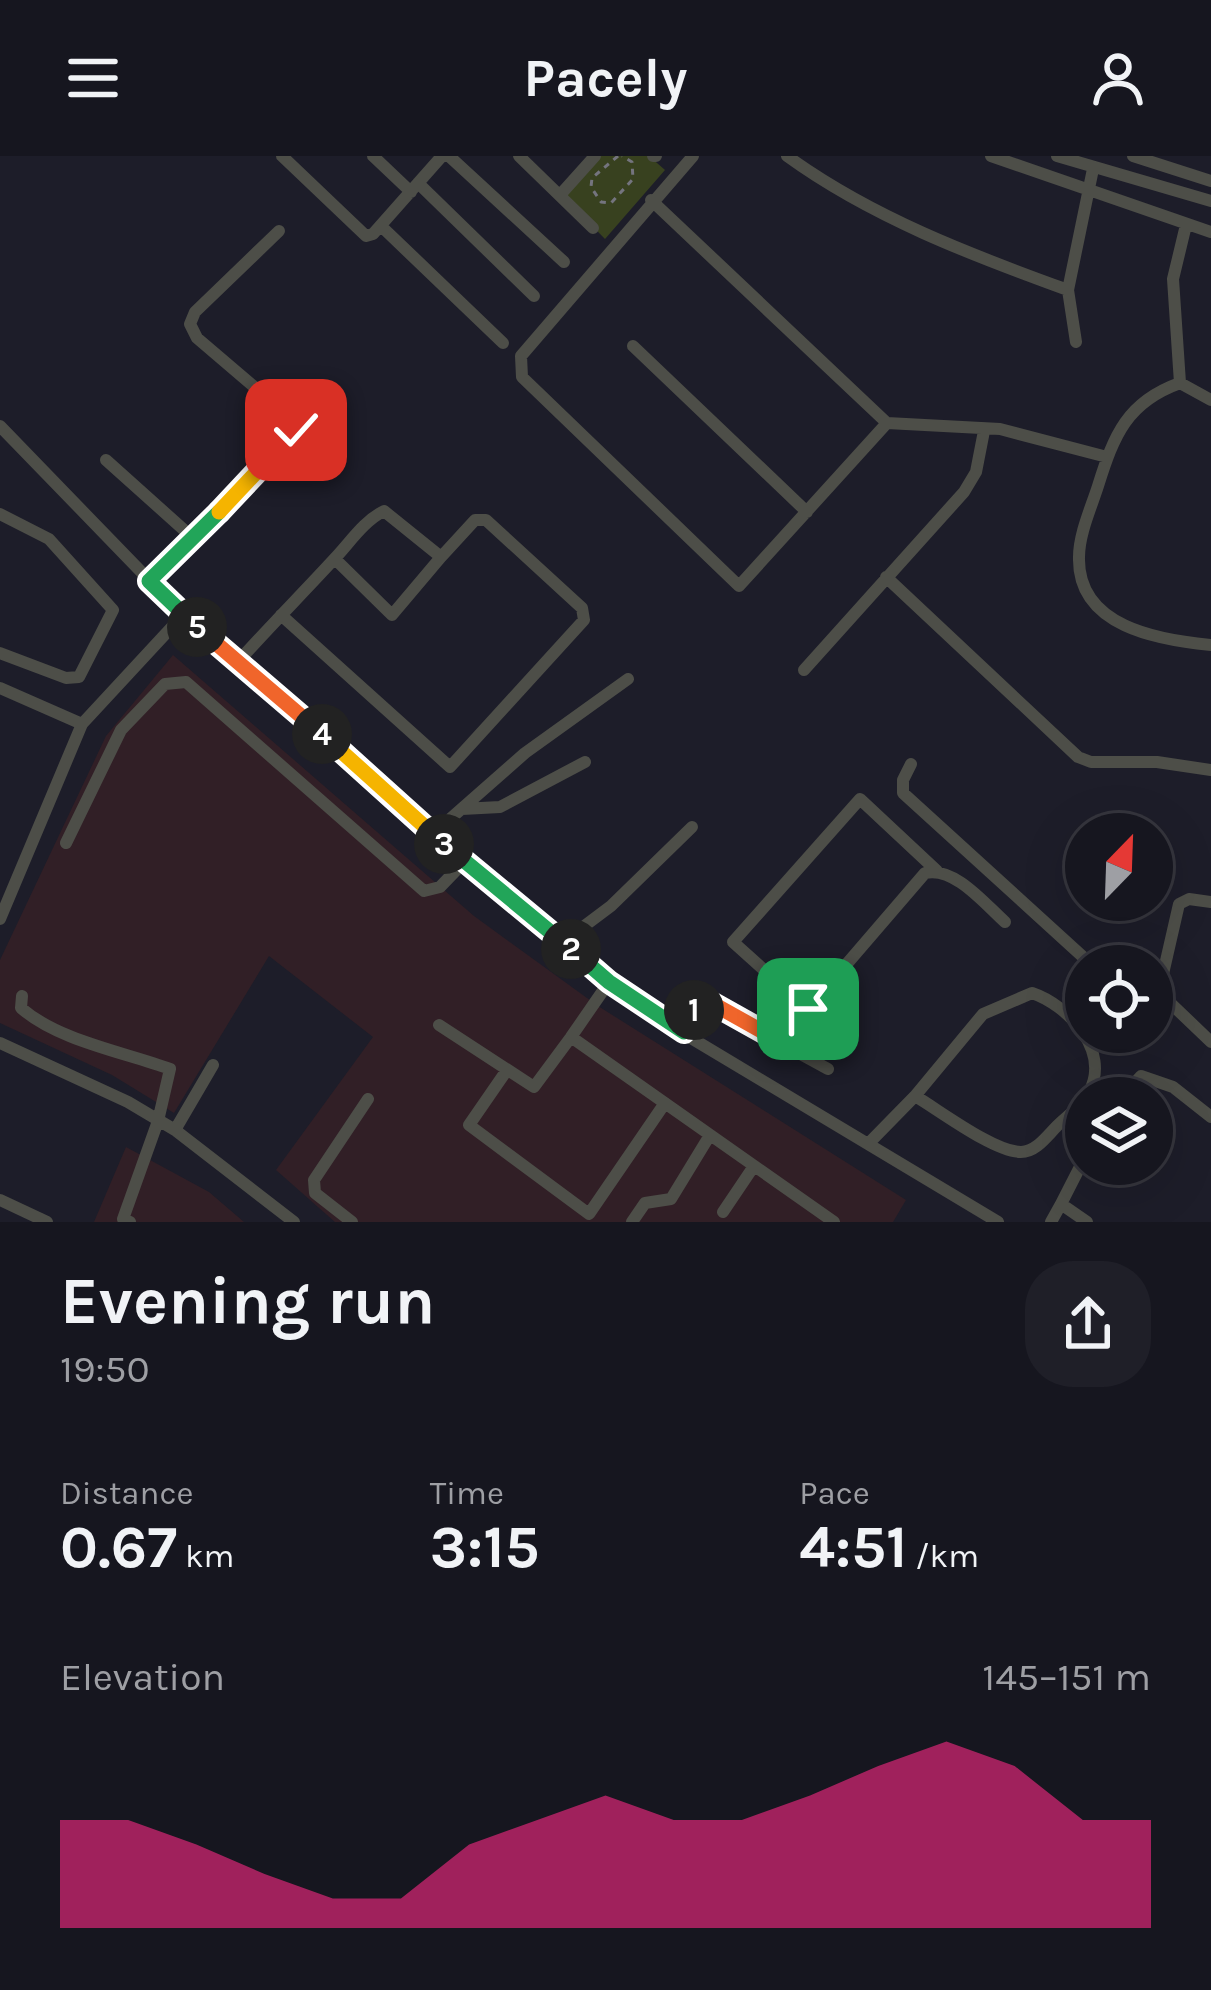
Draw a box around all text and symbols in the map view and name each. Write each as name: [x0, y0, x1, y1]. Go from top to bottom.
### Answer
icon: menu: [60, 45, 126, 111]
icon: person: [1085, 45, 1151, 111]
text: Pacely: [524, 46, 687, 110]
pin: [245, 379, 347, 481]
icon: check: [263, 397, 329, 463]
pin: 5: [167, 597, 227, 657]
text: 5: [187, 608, 207, 646]
pin: 4: [292, 704, 352, 764]
text: 4: [312, 715, 332, 753]
north arrow: [1065, 813, 1173, 921]
map controls: [1065, 813, 1173, 1185]
pin: 3: [414, 814, 474, 874]
text: 3: [434, 825, 454, 863]
pin: 2: [541, 919, 601, 979]
text: 2: [561, 930, 581, 968]
button: locate: [1065, 945, 1173, 1053]
pin: [757, 958, 859, 1060]
icon: arrive: [775, 976, 841, 1042]
pin: 1: [664, 980, 724, 1040]
text: 1: [688, 991, 700, 1029]
button: layers: [1065, 1077, 1173, 1185]
button: share: [1025, 1261, 1151, 1387]
text: Evening run: [60, 1262, 435, 1340]
text: 19:50: [60, 1346, 150, 1392]
text: Distance: [60, 1474, 193, 1512]
text: Time: [430, 1474, 504, 1512]
text: Pace: [799, 1474, 870, 1512]
text: 0.67: [60, 1512, 177, 1582]
text: 3:15: [430, 1512, 539, 1582]
text: 4:51: [799, 1512, 908, 1582]
text: km: [177, 1537, 234, 1575]
text: /km: [908, 1537, 979, 1575]
text: Elevation: [60, 1654, 225, 1700]
text: 145–151 m: [982, 1654, 1151, 1700]

